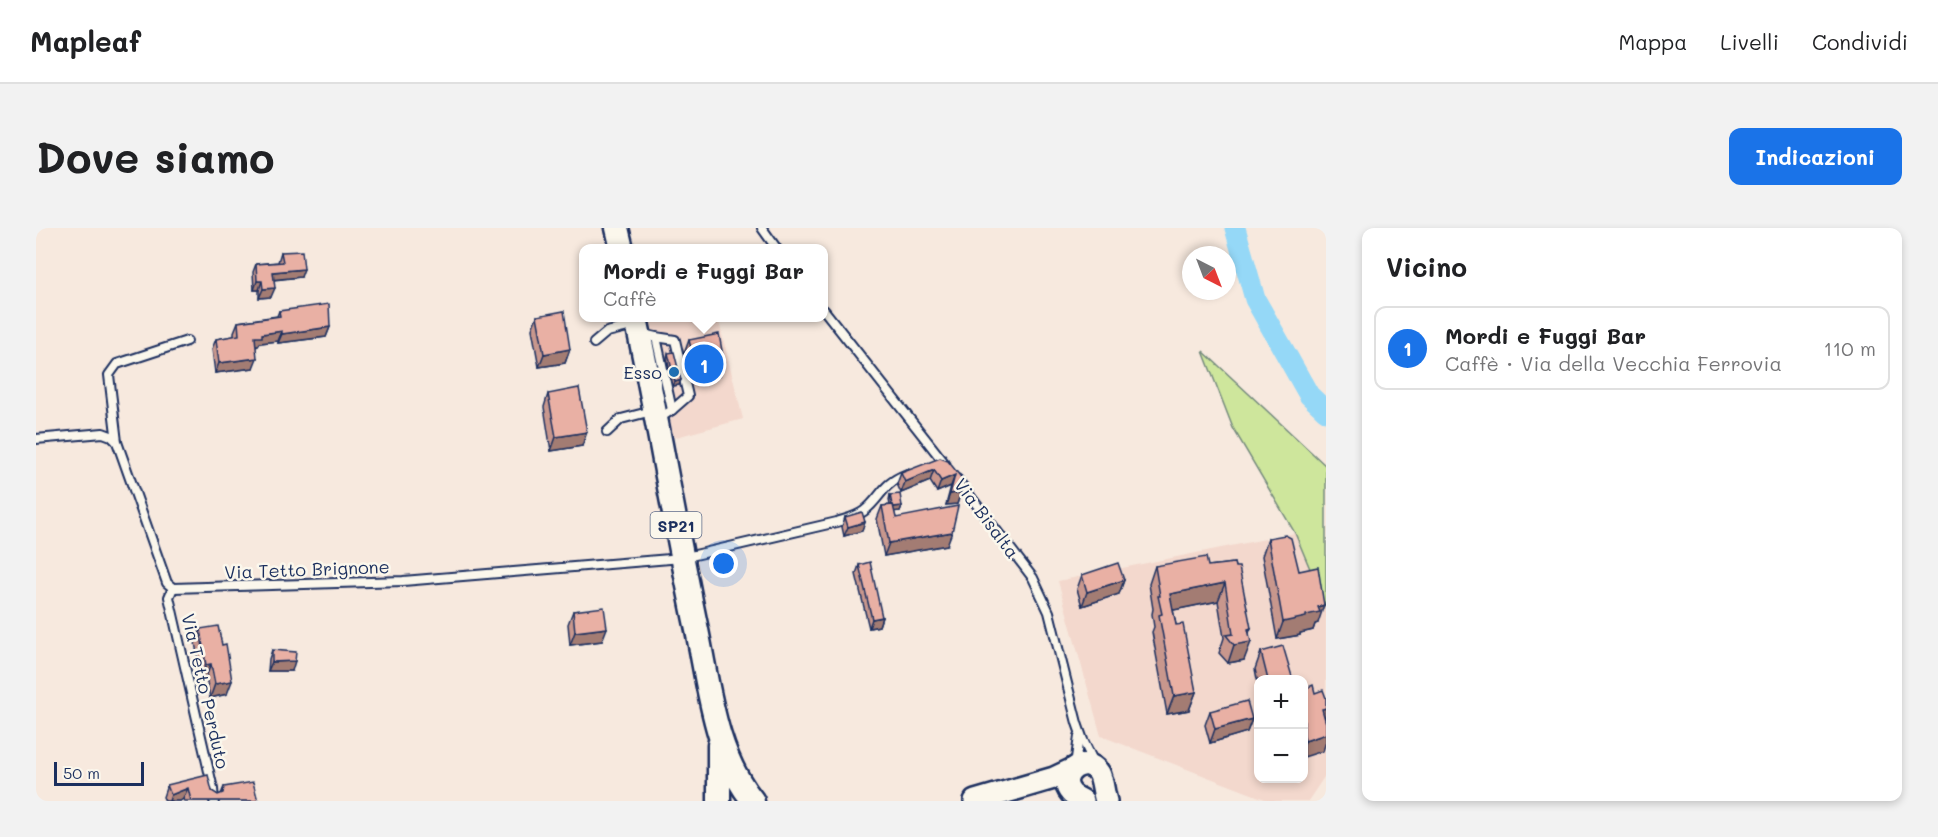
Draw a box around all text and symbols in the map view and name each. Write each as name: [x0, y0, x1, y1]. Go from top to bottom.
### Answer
text: Mapleaf: [30, 23, 141, 59]
text: Mappa: [1619, 28, 1687, 55]
text: Livelli: [1720, 28, 1779, 55]
text: Condividi: [1812, 28, 1908, 55]
button: Indicazioni: [1729, 128, 1902, 185]
text: Dove siamo: [36, 129, 275, 184]
popup: [579, 244, 828, 322]
north arrow: [1182, 246, 1236, 300]
text: Vicino: [1386, 250, 1467, 284]
text: Mordi e Fuggi Bar: [603, 256, 804, 285]
text: Caffè: [603, 285, 657, 311]
text: Mordi e Fuggi Bar: [1445, 321, 1646, 350]
text: 1: [1403, 335, 1412, 361]
text: 110 m: [1823, 335, 1876, 361]
pin: 1: [684, 342, 724, 386]
text: Caffè · Via della Vecchia Ferrovia: [1445, 350, 1782, 376]
place label: Esso: [624, 360, 662, 384]
marker: Esso: [667, 365, 681, 379]
street label: Via Bisalta: [949, 473, 1025, 563]
road number: SP21: [650, 512, 702, 538]
your location: [709, 549, 738, 578]
street label: Via Tetto Brignone: [224, 554, 390, 584]
street label: Via Tetto Perduto: [176, 611, 236, 771]
map controls: [1254, 675, 1308, 783]
button: +: [1254, 675, 1308, 729]
button: −: [1254, 729, 1308, 783]
scale bar: [54, 759, 144, 786]
text: 50 m: [63, 762, 100, 783]

